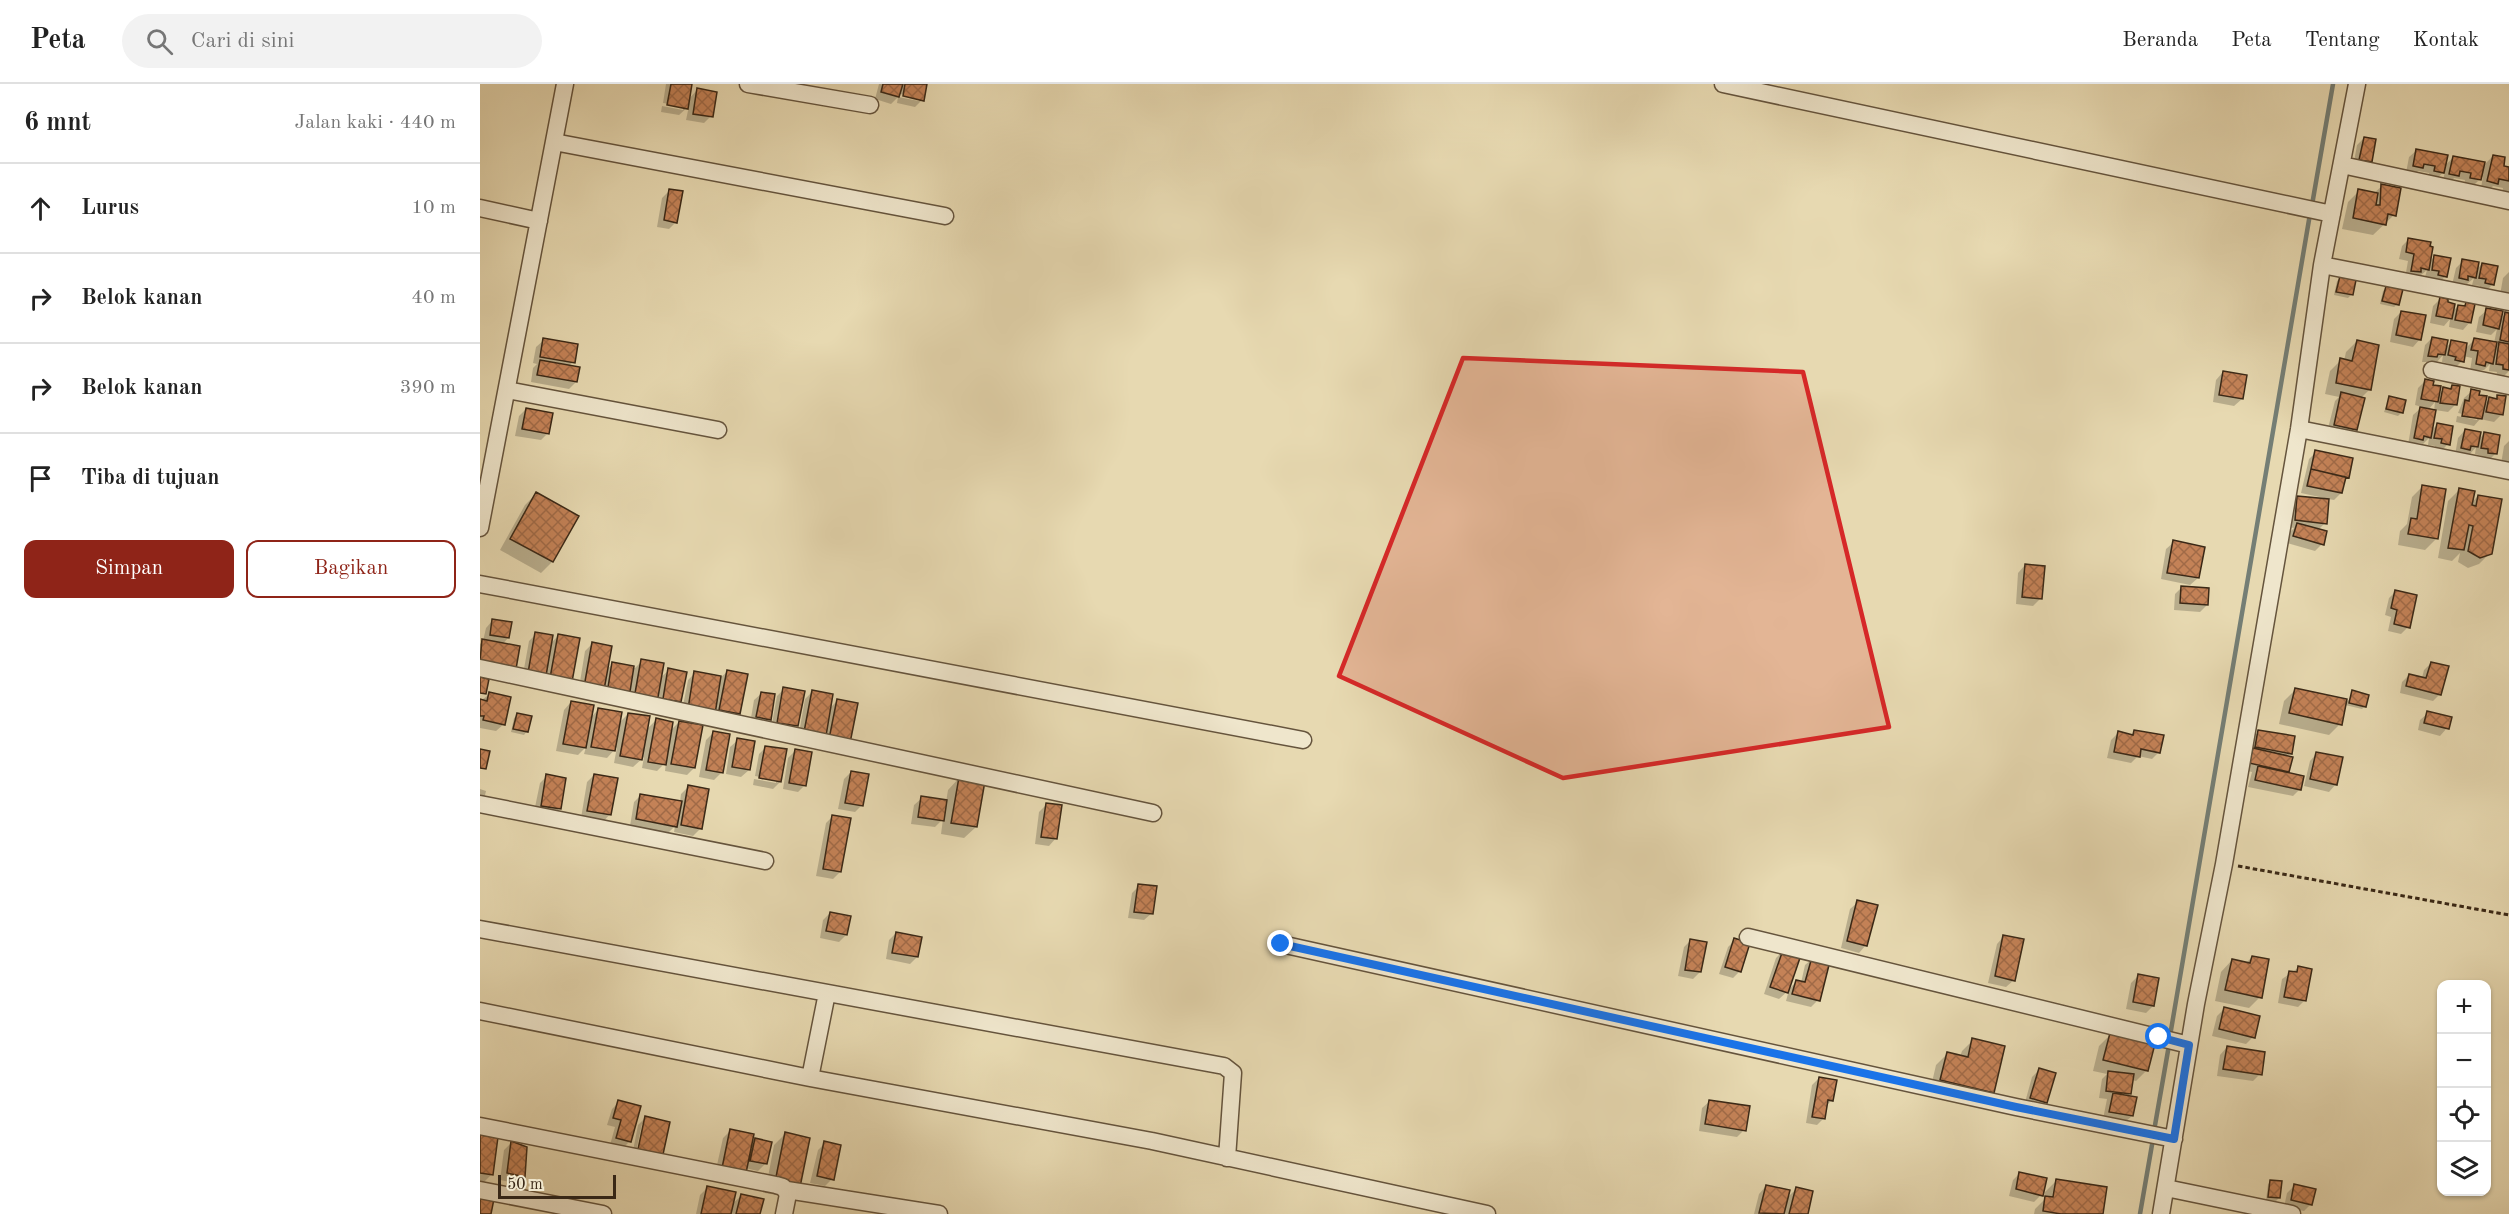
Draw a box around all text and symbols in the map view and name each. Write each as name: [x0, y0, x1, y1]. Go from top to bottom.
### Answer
search box: [122, 14, 542, 68]
icon: search: [143, 25, 176, 58]
text: Peta: [30, 27, 86, 55]
text: Cari di sini: [191, 30, 294, 52]
text: Beranda: [2122, 30, 2198, 51]
text: Peta: [2231, 30, 2272, 51]
text: Tentang: [2305, 30, 2380, 51]
text: Kontak: [2413, 30, 2479, 51]
text: 6 mnt: [24, 110, 91, 136]
text: Jalan kaki · 440 m: [294, 113, 456, 133]
icon: ahead: [24, 192, 57, 225]
text: Lurus: [81, 197, 139, 219]
text: 10 m: [411, 198, 456, 218]
icon: right: [24, 282, 57, 315]
text: Belok kanan: [81, 287, 203, 309]
text: 40 m: [411, 288, 456, 308]
icon: right: [24, 372, 57, 405]
text: Belok kanan: [81, 377, 203, 399]
text: 390 m: [400, 378, 456, 398]
icon: arrive: [24, 462, 57, 495]
text: Tiba di tujuan: [81, 467, 219, 489]
button: Simpan: [24, 540, 234, 598]
button: Bagikan: [246, 540, 456, 598]
route end: [1267, 930, 1293, 956]
map controls: [2437, 980, 2491, 1196]
button: +: [2437, 980, 2491, 1034]
route start: [2145, 1023, 2171, 1049]
button: −: [2437, 1034, 2491, 1088]
button: locate: [2437, 1088, 2491, 1142]
button: layers: [2437, 1142, 2491, 1196]
scale bar: [498, 1172, 616, 1200]
text: 50 m: [507, 1177, 543, 1193]

